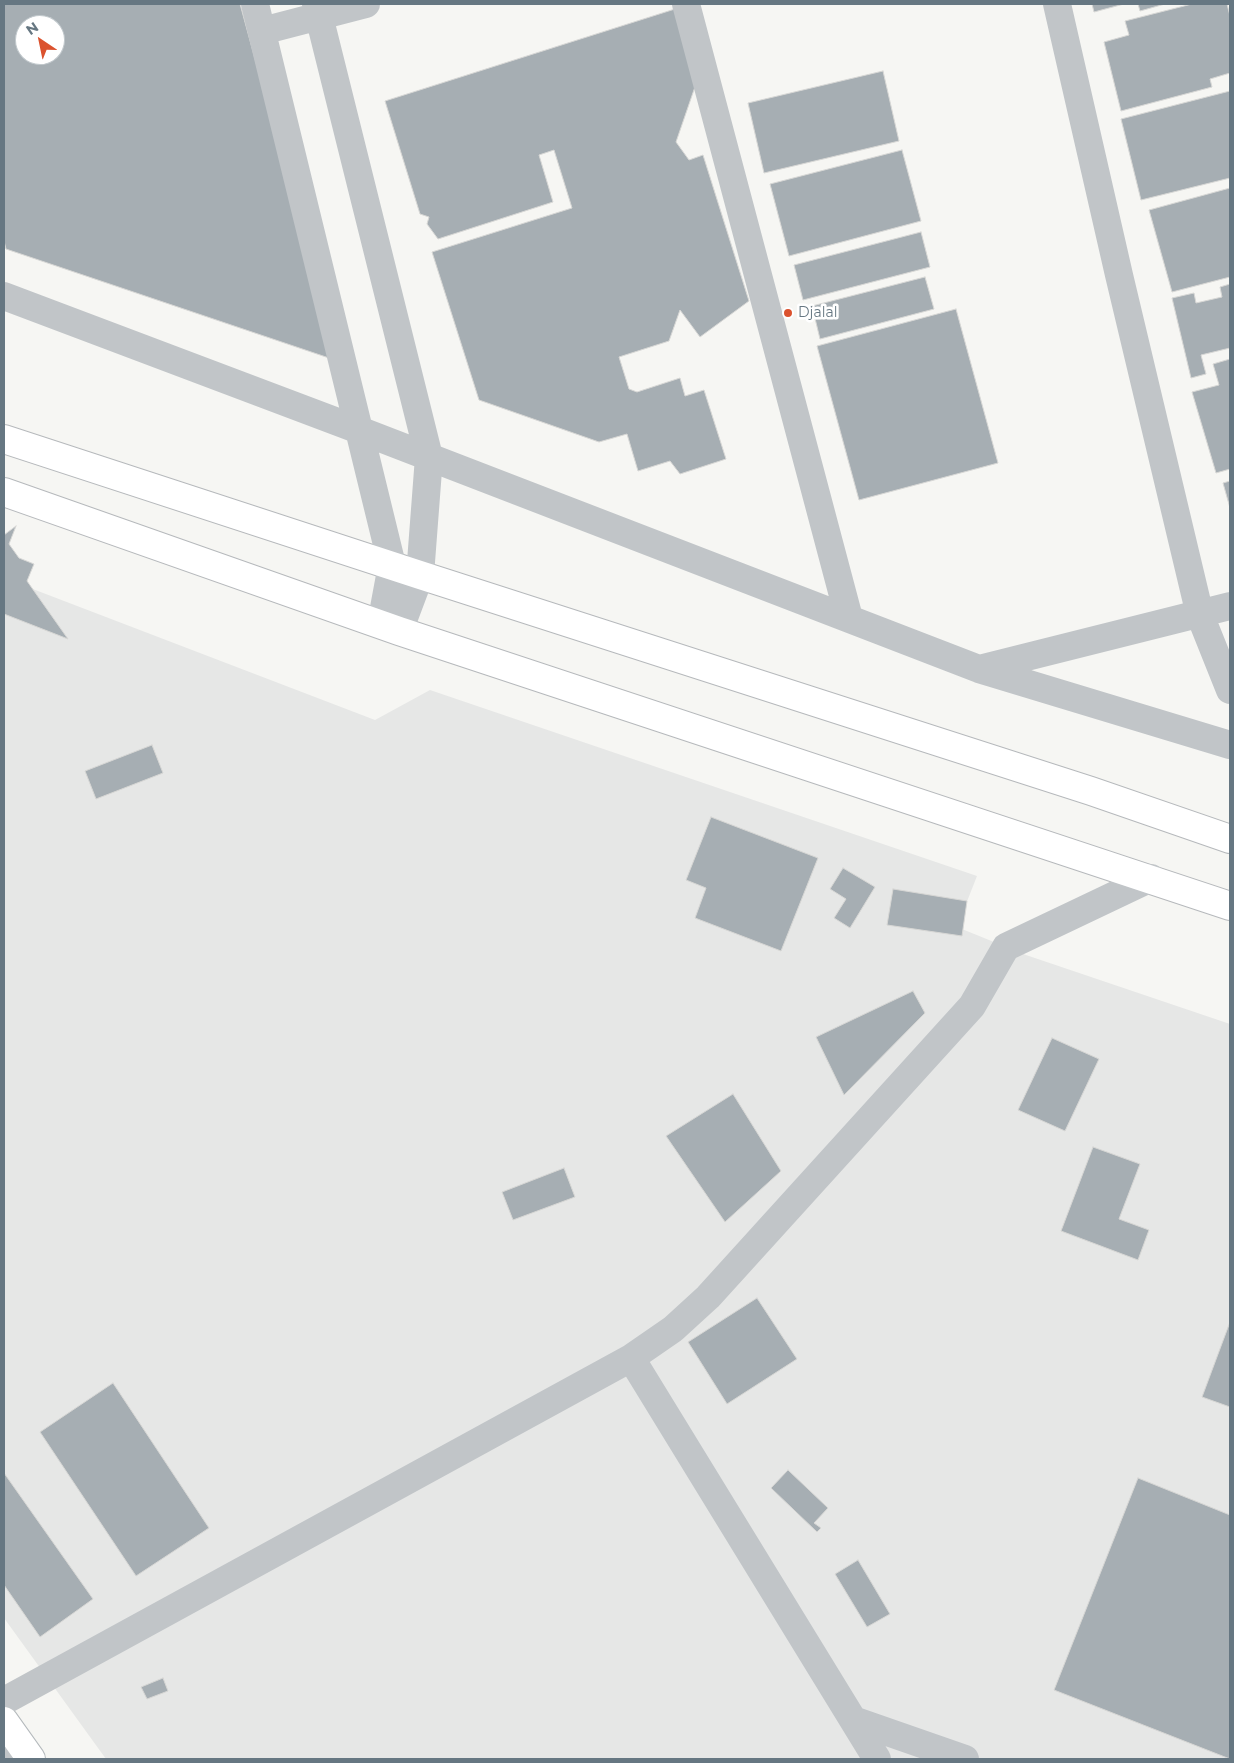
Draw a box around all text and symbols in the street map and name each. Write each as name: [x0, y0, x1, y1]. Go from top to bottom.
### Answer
north arrow: [15, 15, 65, 65]
text: N: [22, 18, 42, 39]
place label: Djalal: [798, 305, 837, 321]
marker: Djalal: [782, 307, 794, 319]

